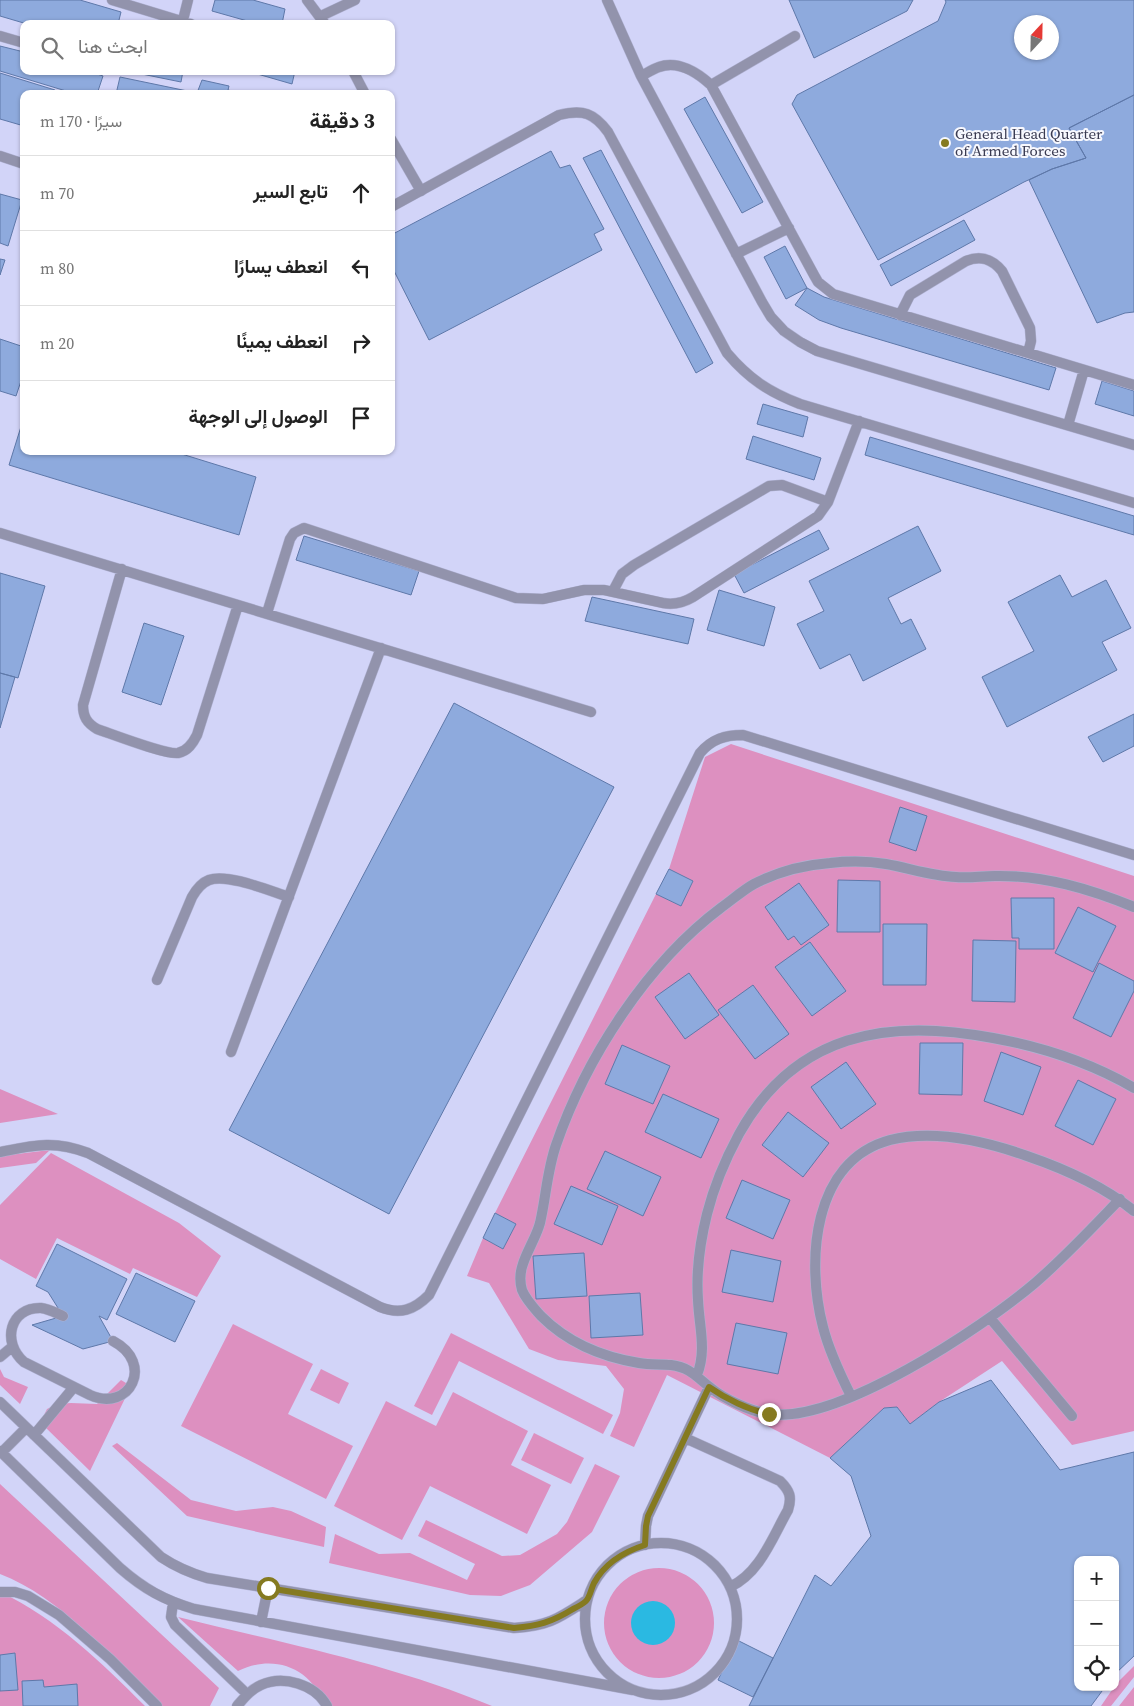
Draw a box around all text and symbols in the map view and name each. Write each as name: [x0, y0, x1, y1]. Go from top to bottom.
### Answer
north arrow: [1014, 15, 1059, 60]
search box: [20, 20, 395, 75]
text: ابحث هنا: [78, 33, 148, 59]
icon: search: [38, 34, 66, 62]
text: 3 دقيقة: [310, 106, 375, 135]
text: سيرًا · 170 m: [40, 110, 122, 132]
place label: General Head Quarter of Armed Forces: [955, 123, 1103, 161]
marker: General Head Quarter of Armed Forces: [939, 137, 951, 149]
text: تابع السير: [253, 178, 328, 204]
icon: ahead: [347, 179, 375, 207]
text: 70 m: [40, 182, 74, 204]
text: انعطف يسارًا: [234, 253, 328, 279]
icon: left: [347, 254, 375, 282]
text: 80 m: [40, 257, 74, 279]
text: انعطف يمينًا: [236, 328, 328, 354]
icon: right: [347, 329, 375, 357]
text: 20 m: [40, 332, 74, 354]
text: الوصول إلى الوجهة: [189, 403, 328, 429]
icon: arrive: [347, 404, 375, 432]
route end: [758, 1403, 781, 1426]
map controls: [1074, 1556, 1119, 1691]
button: +: [1074, 1556, 1119, 1601]
route start: [257, 1577, 280, 1600]
button: −: [1074, 1601, 1119, 1646]
button: locate: [1074, 1646, 1119, 1691]

